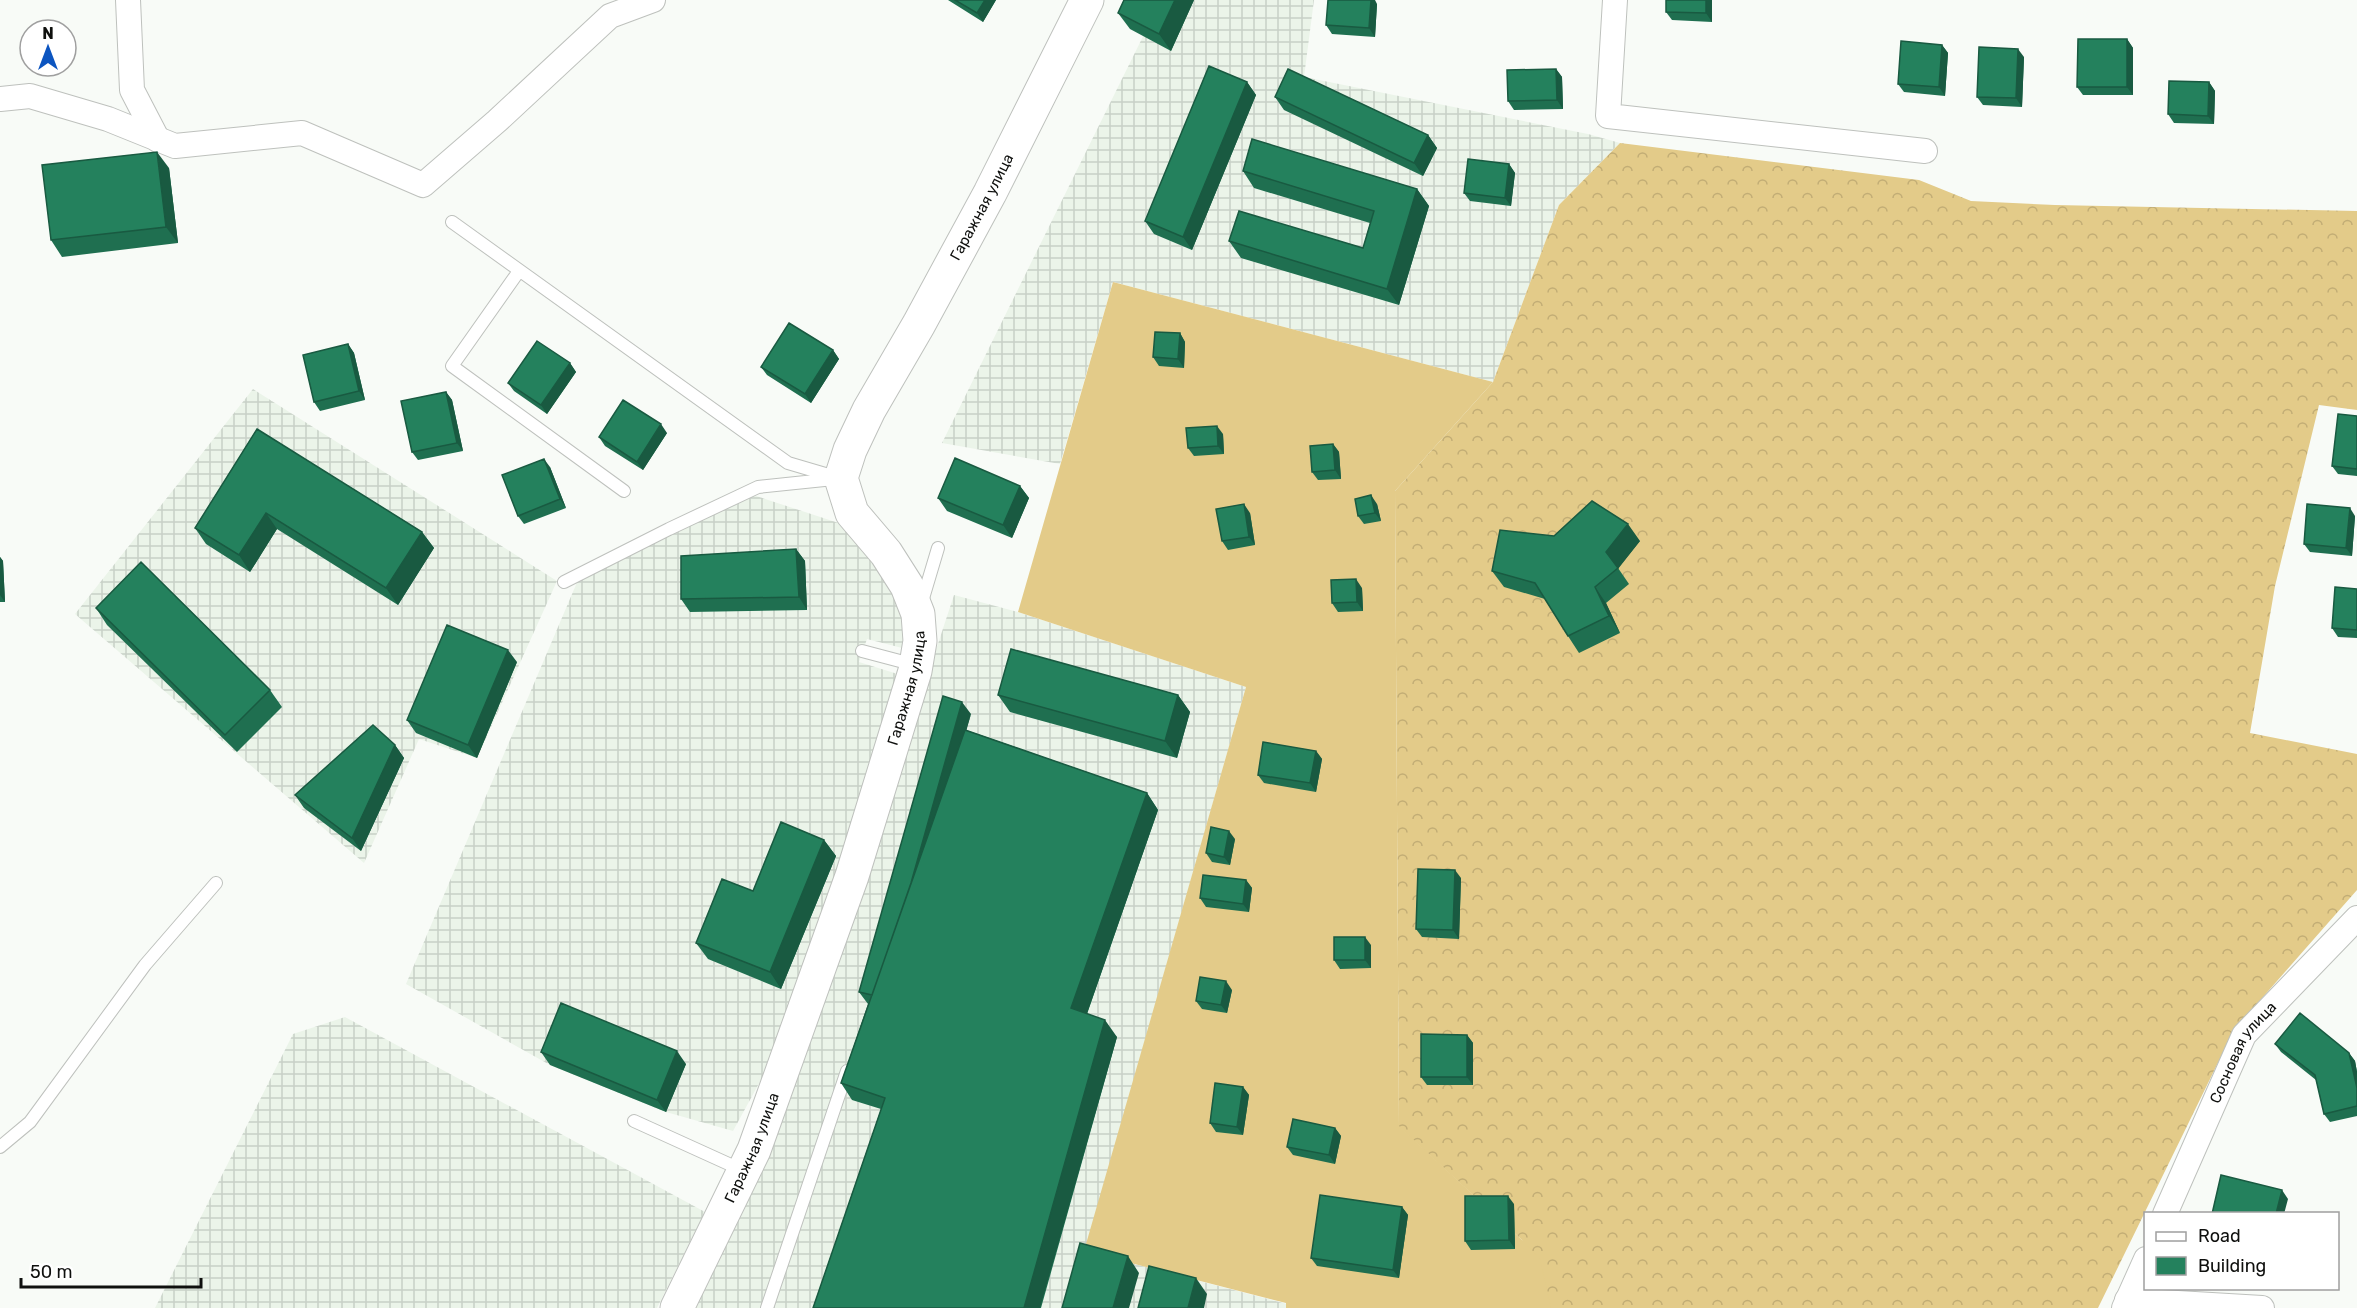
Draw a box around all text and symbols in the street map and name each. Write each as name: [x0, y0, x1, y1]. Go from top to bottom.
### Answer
north arrow: [18, 18, 78, 78]
text: N: [42, 24, 54, 43]
street label: Гаражная улица: [946, 151, 1017, 263]
street label: Гаражная улица: [884, 630, 929, 747]
street label: Сосновая улица: [2206, 998, 2280, 1106]
street label: Гаражная улица: [721, 1090, 783, 1206]
legend: [2144, 1212, 2339, 1290]
text: Road: [2198, 1225, 2241, 1247]
scale bar: [21, 1251, 201, 1289]
text: Building: [2198, 1255, 2266, 1277]
text: 50 m: [30, 1261, 73, 1283]

